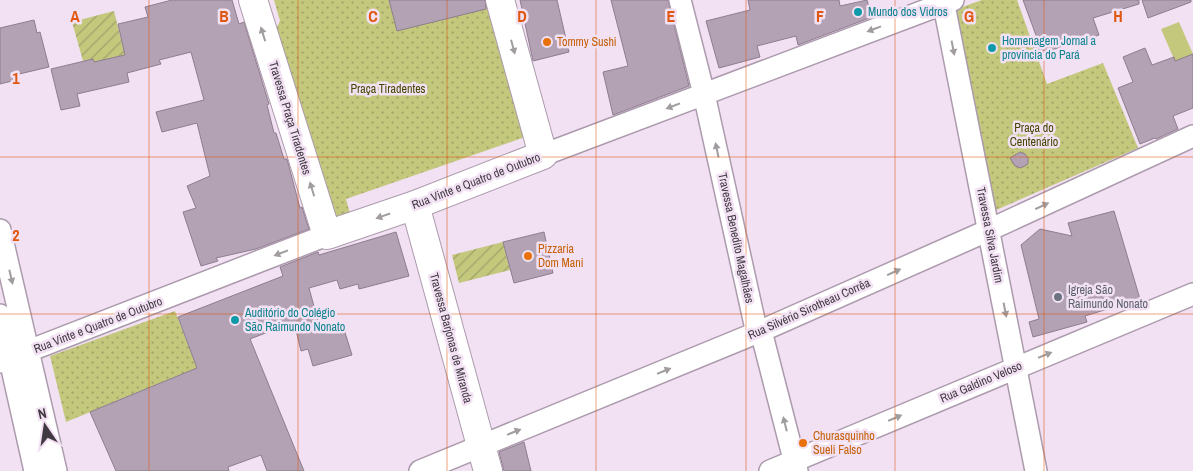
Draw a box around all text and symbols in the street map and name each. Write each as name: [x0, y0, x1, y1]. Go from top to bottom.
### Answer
place label: Mundo dos Vidros: [868, 4, 948, 20]
text: A: [70, 5, 80, 27]
text: B: [219, 5, 229, 27]
text: C: [368, 5, 378, 27]
text: D: [517, 5, 527, 27]
text: E: [667, 5, 676, 27]
text: F: [816, 5, 824, 27]
text: G: [964, 5, 974, 27]
text: H: [1113, 5, 1123, 27]
marker: Mundo dos Vidros: [852, 6, 864, 18]
one-way arrow: [259, 26, 267, 41]
one-way arrow: [867, 26, 882, 34]
place label: Homenagem Jornal a província do Pará: [1002, 33, 1097, 63]
place label: Tommy Sushi: [557, 34, 617, 50]
marker: Tommy Sushi: [541, 36, 553, 48]
one-way arrow: [509, 39, 517, 55]
one-way arrow: [949, 40, 957, 56]
marker: Homenagem Jornal a província do Pará: [986, 42, 998, 54]
street label: Travessa Praça Tiradentes: [265, 59, 315, 177]
text: 1: [12, 67, 20, 89]
park label: Praça Tiradentes: [350, 81, 426, 97]
one-way arrow: [666, 103, 681, 110]
park label: Praça do Centenário: [1010, 120, 1058, 150]
one-way arrow: [712, 142, 720, 158]
street label: Rua Vinte e Quatro de Outubro: [409, 149, 543, 213]
street label: Travessa Benedito Magalhães: [714, 171, 758, 305]
one-way arrow: [308, 181, 315, 196]
street label: Travessa Silva Jardim: [973, 186, 1007, 284]
one-way arrow: [1035, 201, 1049, 209]
one-way arrow: [375, 213, 390, 220]
text: 2: [12, 224, 20, 246]
place label: Pizzaria Dom Mani: [538, 241, 583, 271]
one-way arrow: [273, 249, 288, 257]
marker: Pizzaria Dom Mani: [522, 250, 534, 262]
one-way arrow: [887, 268, 901, 276]
one-way arrow: [7, 270, 15, 285]
street label: Travessa Barjonas de Miranda: [426, 271, 476, 405]
street label: Rua Silvério Sirotheau Corrêa: [745, 275, 873, 343]
place label: Igreja São Raimundo Nonato: [1068, 282, 1148, 312]
marker: Igreja São Raimundo Nonato: [1052, 291, 1064, 303]
street label: Rua Vinte e Quatro de Outubro: [31, 293, 165, 357]
one-way arrow: [1001, 303, 1009, 319]
place label: Auditório do Colégio São Raimundo Nonato: [244, 305, 345, 335]
marker: Auditório do Colégio São Raimundo Nonato: [229, 314, 241, 326]
one-way arrow: [1038, 351, 1053, 359]
street label: Rua Galdino Veloso: [938, 358, 1024, 406]
one-way arrow: [657, 366, 671, 374]
north arrow: [20, 401, 70, 451]
text: N: [36, 404, 48, 423]
one-way arrow: [888, 413, 902, 421]
one-way arrow: [781, 416, 789, 431]
one-way arrow: [507, 428, 521, 436]
place label: Churasquinho Sueli Falso: [813, 428, 875, 458]
marker: Churasquinho Sueli Falso: [797, 437, 809, 449]

